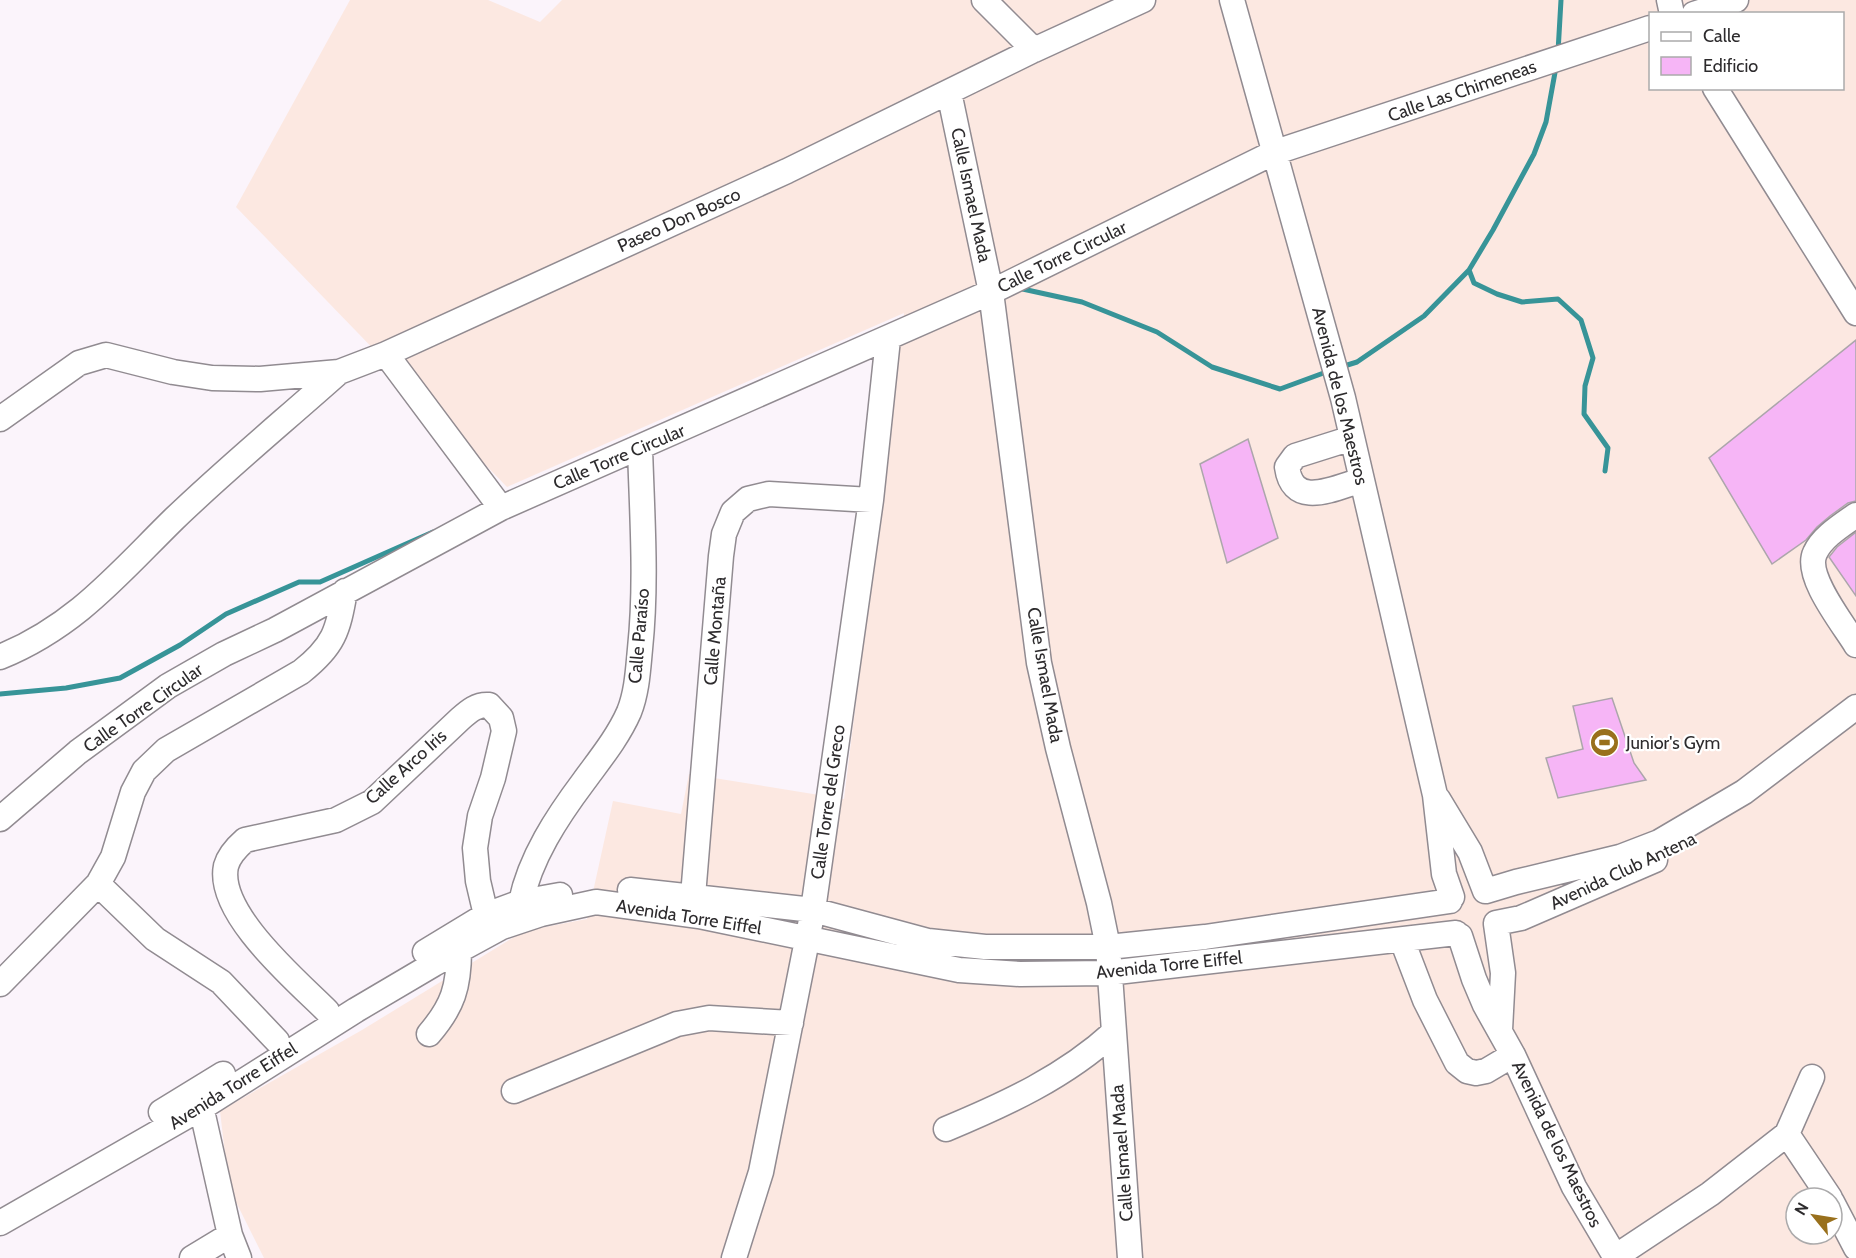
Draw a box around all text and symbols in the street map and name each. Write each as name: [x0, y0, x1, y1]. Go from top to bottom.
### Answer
legend: [1649, 12, 1844, 90]
text: Calle: [1703, 25, 1740, 47]
street label: Calle Las Chimeneas: [1385, 55, 1539, 127]
text: Edificio: [1703, 55, 1758, 77]
street label: Calle Ismael Mada: [946, 126, 996, 265]
street label: Paseo Don Bosco: [614, 183, 744, 257]
street label: Calle Torre Circular: [994, 216, 1130, 298]
street label: Avenida de los Maestros: [1307, 305, 1373, 487]
street label: Calle Torre Circular: [550, 419, 688, 495]
street label: Calle Montaña: [699, 575, 731, 686]
street label: Calle Paraíso: [624, 587, 654, 685]
street label: Calle Ismael Mada: [1022, 606, 1068, 745]
street label: Calle Torre Circular: [79, 658, 207, 757]
street label: Calle Torre del Greco: [806, 723, 850, 881]
street label: Calle Arco Iris: [361, 725, 451, 809]
sports icon: Junior's Gym: [1589, 727, 1621, 759]
place label: Junior's Gym: [1625, 732, 1720, 754]
street label: Avenida Club Antena: [1546, 827, 1700, 914]
street label: Avenida Torre Eiffel: [615, 895, 764, 939]
street label: Avenida Torre Eiffel: [1095, 946, 1244, 984]
street label: Avenida Torre Eiffel: [165, 1037, 302, 1134]
street label: Avenida de los Maestros: [1507, 1057, 1607, 1231]
street label: Calle Ismael Mada: [1106, 1084, 1138, 1222]
north arrow: [1784, 1186, 1844, 1246]
text: N: [1790, 1199, 1812, 1218]

